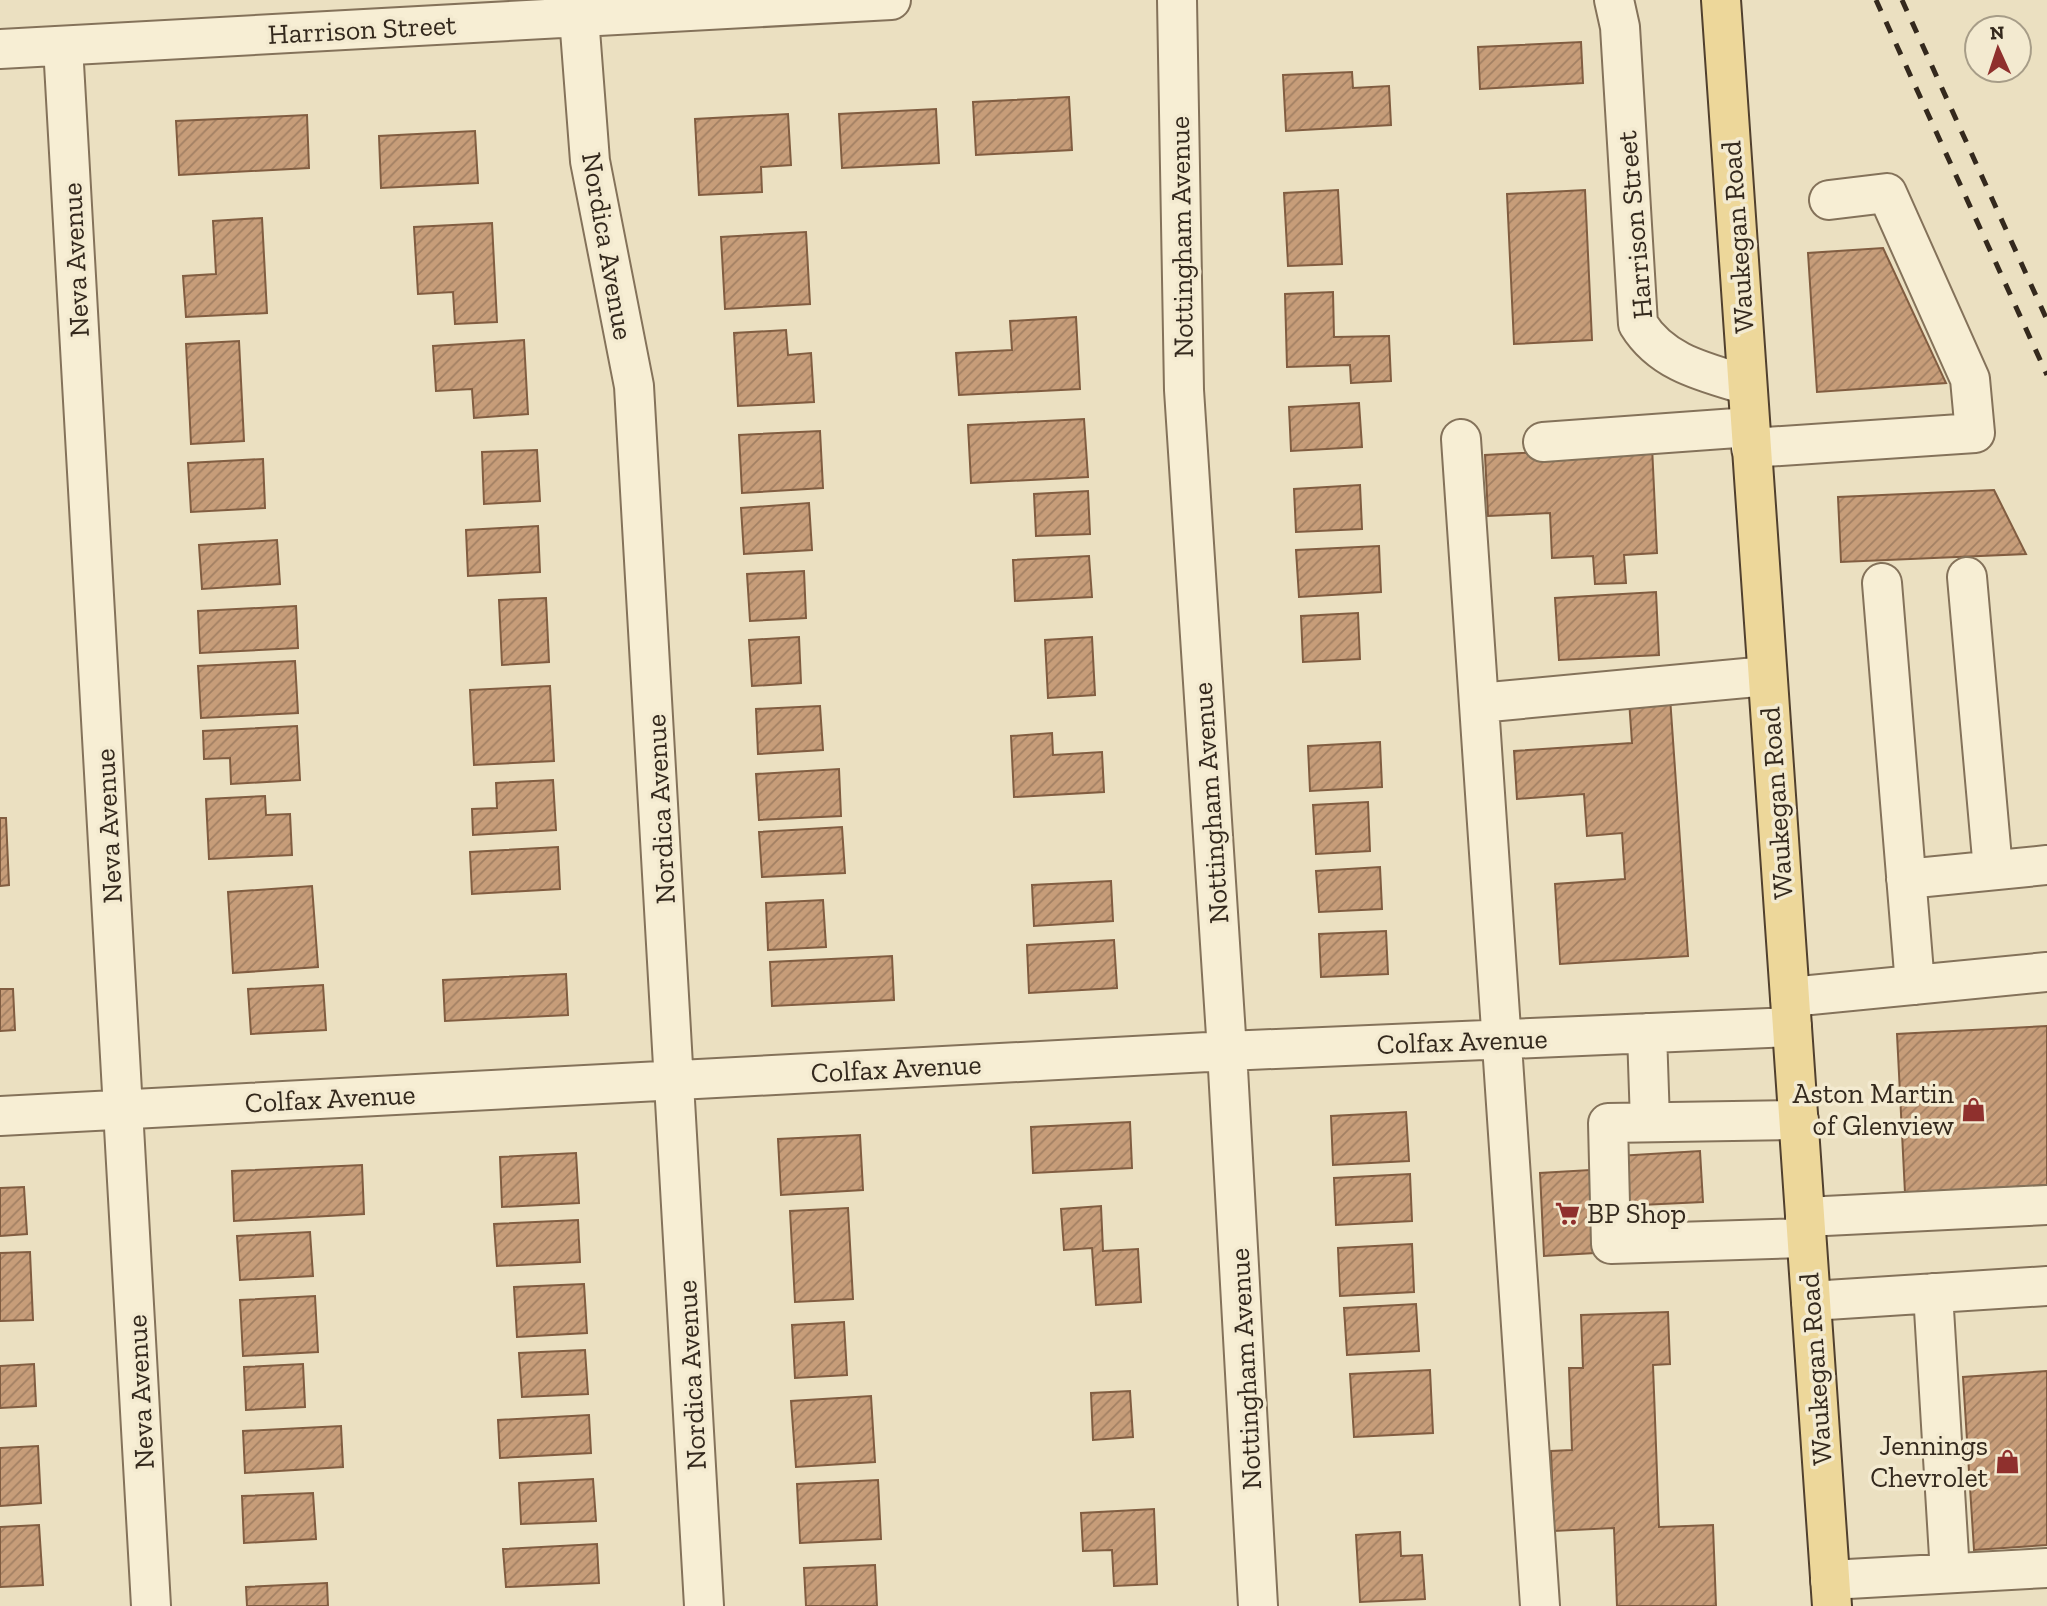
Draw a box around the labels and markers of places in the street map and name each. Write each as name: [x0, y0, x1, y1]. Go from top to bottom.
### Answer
place label: Aston Martin of Glenview: [1792, 1077, 1955, 1142]
shop icon: Aston Martin of Glenview: [1960, 1095, 1988, 1123]
place label: BP Shop: [1587, 1197, 1686, 1230]
supermarket icon: BP Shop: [1553, 1199, 1581, 1227]
place label: Jennings Chevrolet: [1870, 1429, 1989, 1494]
shop icon: Jennings Chevrolet: [1994, 1447, 2022, 1475]

